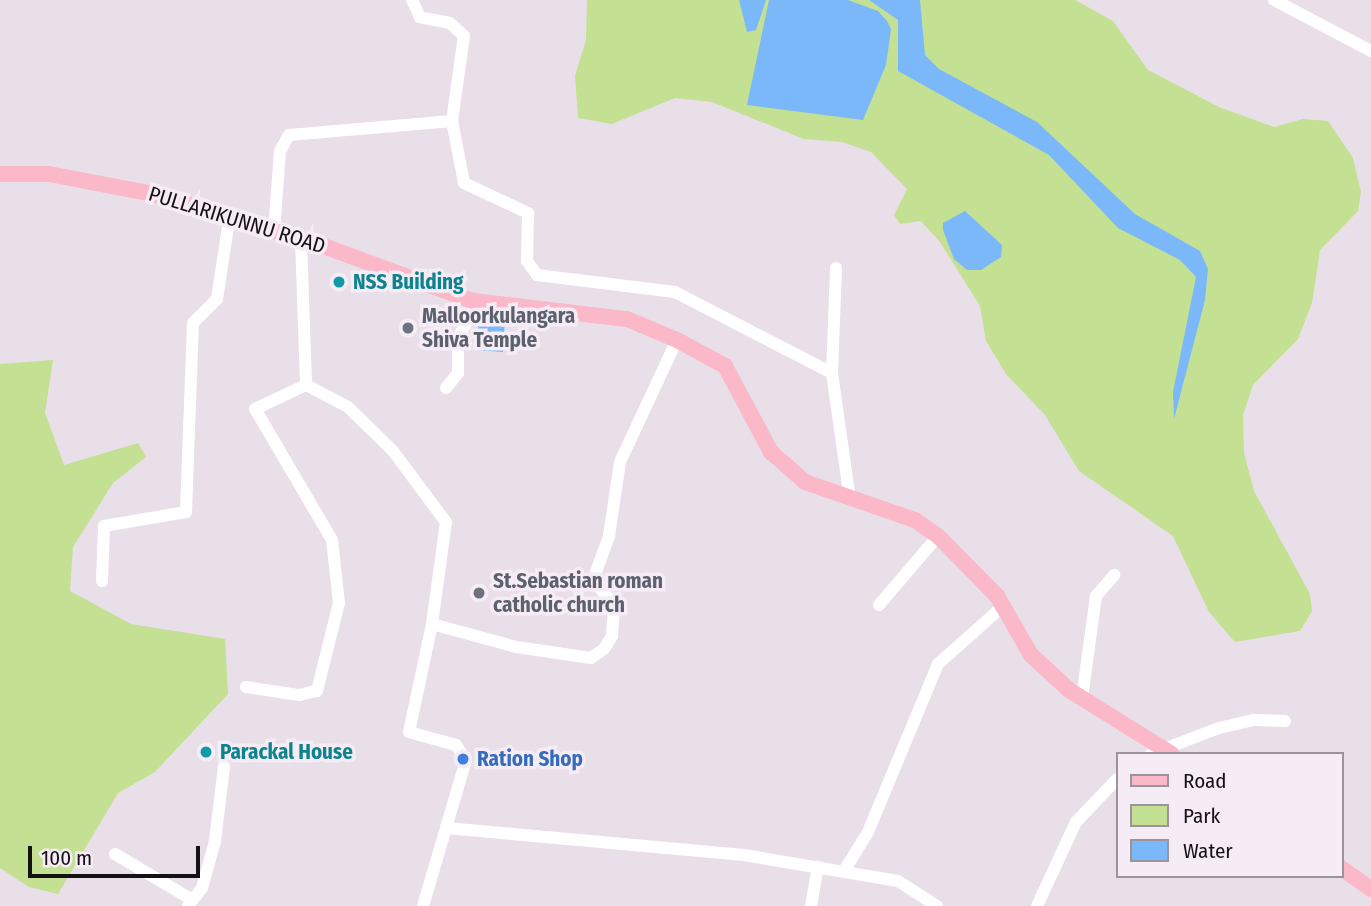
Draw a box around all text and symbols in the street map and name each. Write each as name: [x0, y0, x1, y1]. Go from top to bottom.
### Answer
street label: PULLARIKUNNU ROAD: [146, 181, 328, 259]
place label: NSS Building: [353, 269, 464, 295]
marker: NSS Building: [331, 274, 347, 290]
place label: Malloorkulangara Shiva Temple: [422, 303, 575, 353]
marker: Malloorkulangara Shiva Temple: [400, 320, 416, 336]
place label: St.Sebastian roman catholic church: [493, 568, 663, 618]
marker: St.Sebastian roman catholic church: [471, 585, 487, 601]
place label: Parackal House: [220, 739, 353, 765]
marker: Parackal House: [198, 744, 214, 760]
place label: Ration Shop: [477, 746, 583, 772]
marker: Ration Shop: [455, 751, 471, 767]
legend: [1116, 752, 1343, 878]
text: Road: [1183, 768, 1227, 794]
text: Park: [1183, 803, 1220, 829]
scale bar: [32, 832, 203, 876]
text: Water: [1183, 838, 1233, 864]
text: 100 m: [41, 845, 92, 871]

